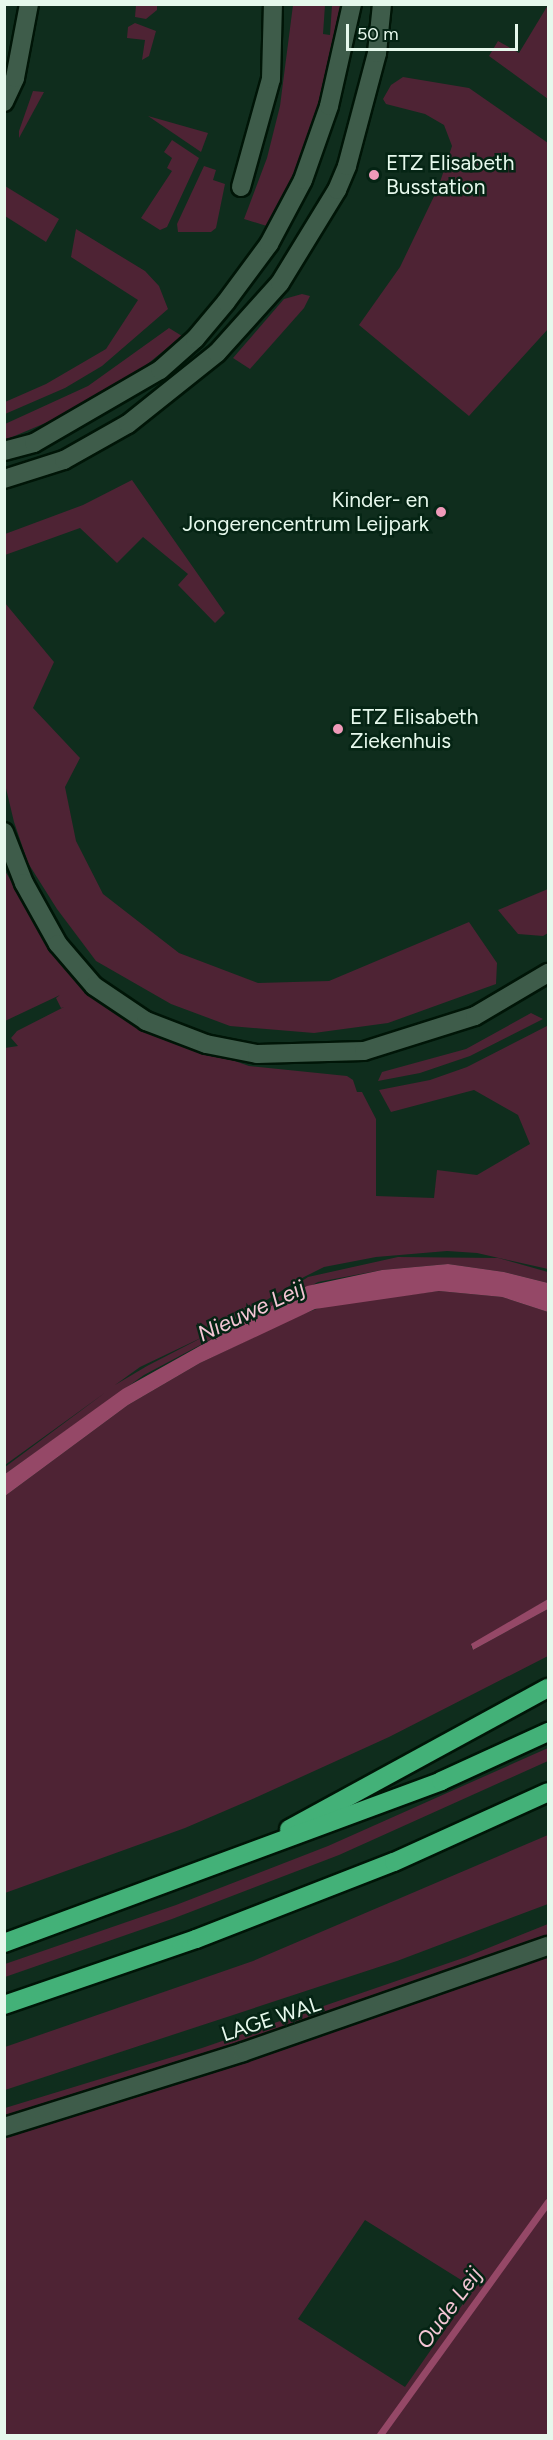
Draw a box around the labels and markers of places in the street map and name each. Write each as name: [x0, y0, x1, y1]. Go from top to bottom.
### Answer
place label: ETZ Elisabeth Busstation: [386, 150, 515, 200]
marker: ETZ Elisabeth Busstation: [367, 168, 381, 182]
place label: Kinder- en Jongerencentrum Leijpark: [183, 487, 429, 537]
marker: Kinder- en Jongerencentrum Leijpark: [434, 505, 448, 519]
place label: ETZ Elisabeth Ziekenhuis: [350, 704, 479, 754]
marker: ETZ Elisabeth Ziekenhuis: [331, 722, 345, 736]

